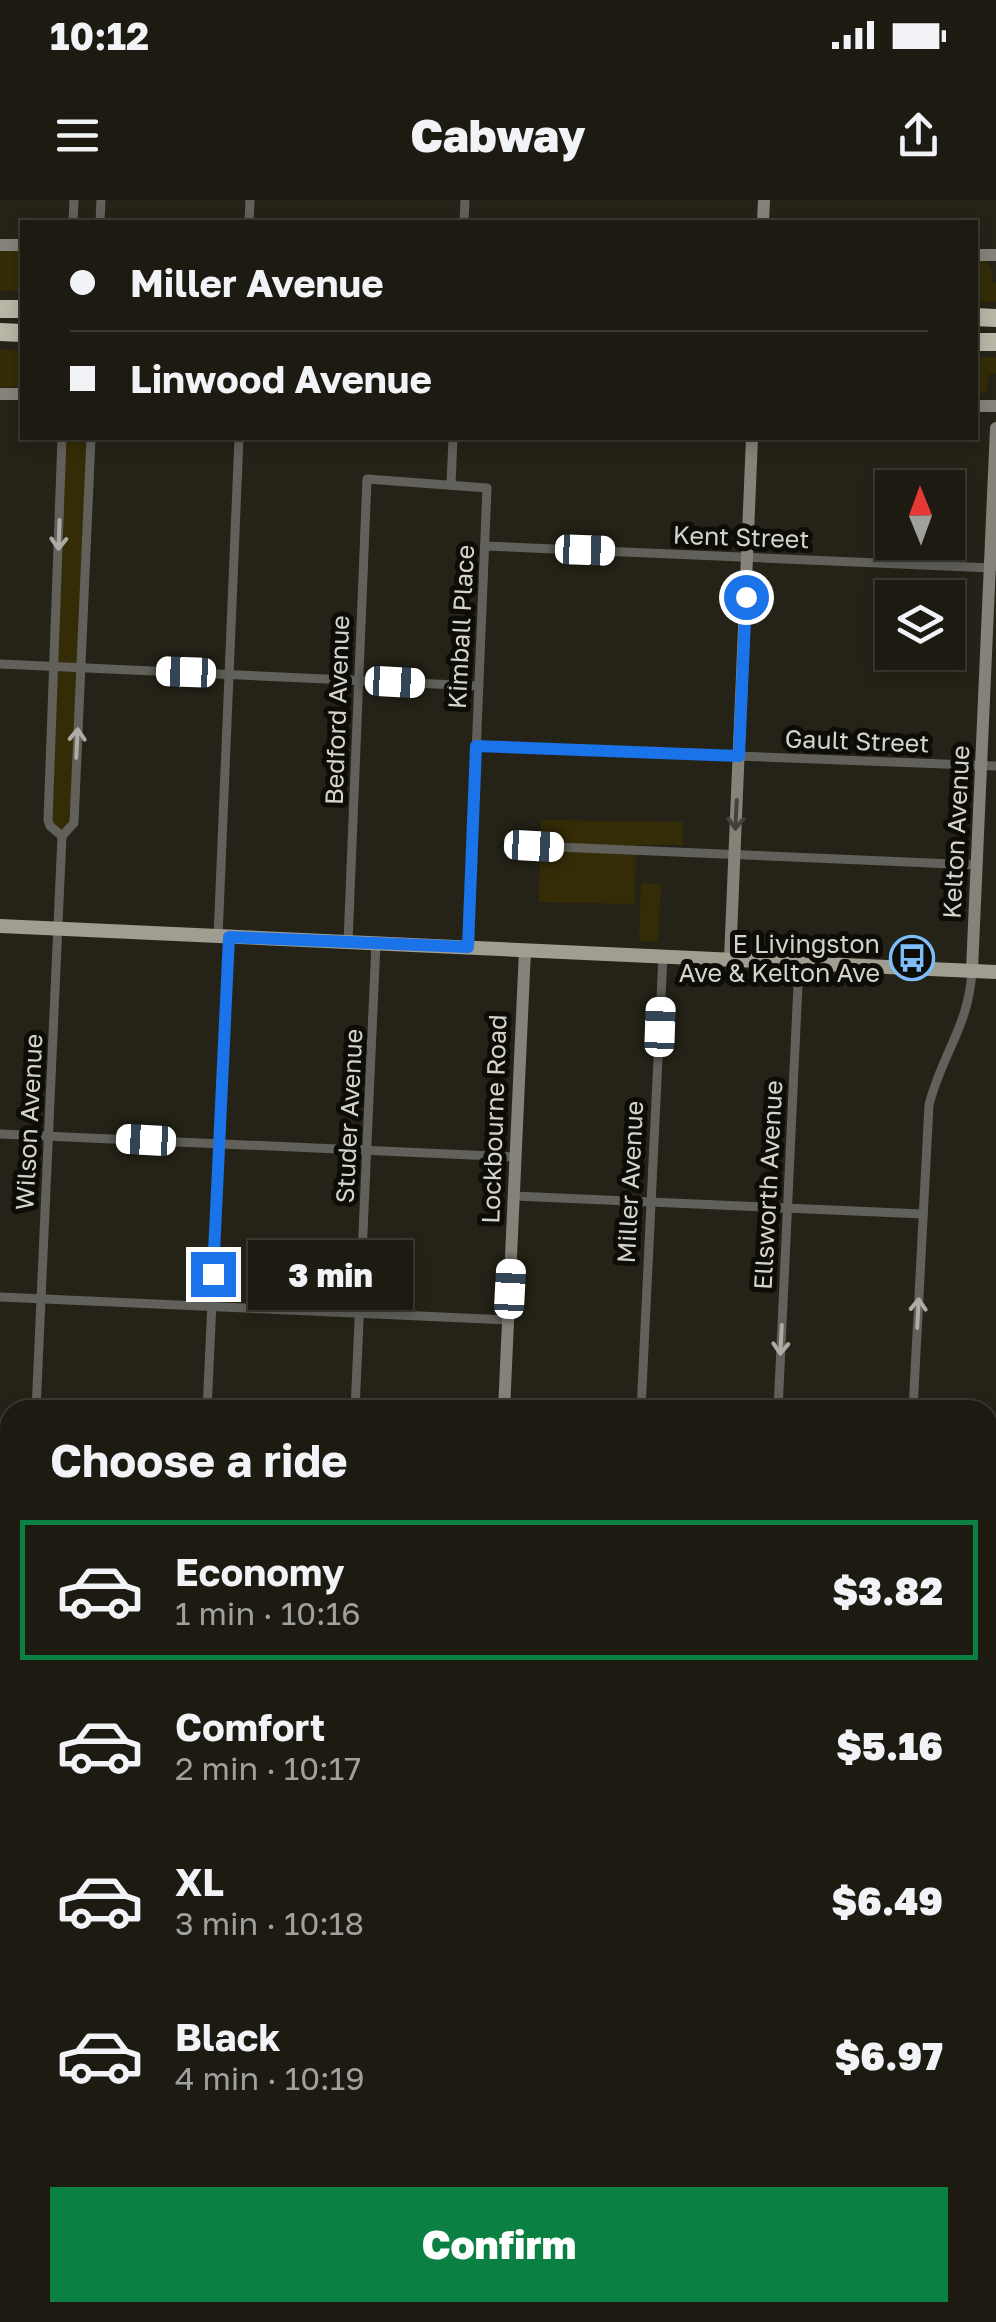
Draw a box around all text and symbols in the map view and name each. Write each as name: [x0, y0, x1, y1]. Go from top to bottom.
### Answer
text: 10:12: [50, 13, 149, 58]
icon: menu: [50, 108, 105, 163]
text: Cabway: [410, 108, 586, 162]
icon: share: [891, 108, 946, 163]
text: Miller Avenue: [130, 260, 384, 305]
text: Linwood Avenue: [130, 356, 432, 401]
north arrow: [875, 470, 965, 560]
map controls: [875, 470, 965, 670]
one-way arrow: [49, 518, 68, 550]
street label: Kent Street: [672, 519, 810, 554]
car: [554, 534, 616, 566]
street label: Kimball Place: [441, 544, 480, 710]
route start: [724, 575, 769, 620]
button: layers: [875, 580, 965, 670]
street label: Bedford Avenue: [318, 615, 355, 805]
car: [155, 656, 217, 688]
car: [364, 665, 426, 699]
street label: Gault Street: [784, 722, 930, 759]
one-way arrow: [68, 728, 87, 760]
street label: Kelton Avenue: [935, 744, 976, 919]
one-way arrow: [726, 798, 745, 830]
car: [503, 829, 565, 863]
place label: E Livingston Ave & Kelton Ave: [679, 928, 880, 988]
bus stop icon: E Livingston Ave & Kelton Ave: [889, 935, 935, 981]
car: [644, 996, 676, 1058]
street label: Lockbourne Road: [474, 1014, 513, 1224]
street label: Studer Avenue: [328, 1028, 369, 1204]
street label: Wilson Avenue: [8, 1033, 49, 1211]
street label: Ellsworth Avenue: [747, 1079, 788, 1290]
street label: Miller Avenue: [610, 1100, 649, 1264]
car: [115, 1123, 177, 1157]
callout: 3 min: [248, 1239, 413, 1309]
route end: [191, 1252, 236, 1297]
text: 3 min: [288, 1256, 373, 1294]
car: [493, 1258, 527, 1320]
one-way arrow: [909, 1297, 928, 1329]
one-way arrow: [771, 1323, 790, 1355]
text: Choose a ride: [50, 1433, 348, 1487]
icon: car: [55, 1545, 145, 1635]
text: Economy: [175, 1549, 344, 1594]
text: $3.82: [833, 1568, 943, 1613]
text: 1 min · 10:16: [175, 1594, 361, 1632]
icon: car: [55, 1700, 145, 1790]
text: Comfort: [175, 1704, 325, 1749]
text: $5.16: [836, 1723, 943, 1768]
text: 2 min · 10:17: [175, 1749, 361, 1787]
icon: car: [55, 1855, 145, 1945]
text: XL: [175, 1859, 224, 1904]
text: $6.49: [831, 1878, 943, 1923]
text: 3 min · 10:18: [175, 1904, 364, 1942]
icon: car: [55, 2010, 145, 2100]
text: Black: [175, 2014, 280, 2059]
text: $6.97: [835, 2033, 943, 2078]
text: 4 min · 10:19: [175, 2059, 365, 2097]
button: Confirm: [50, 2187, 948, 2302]

